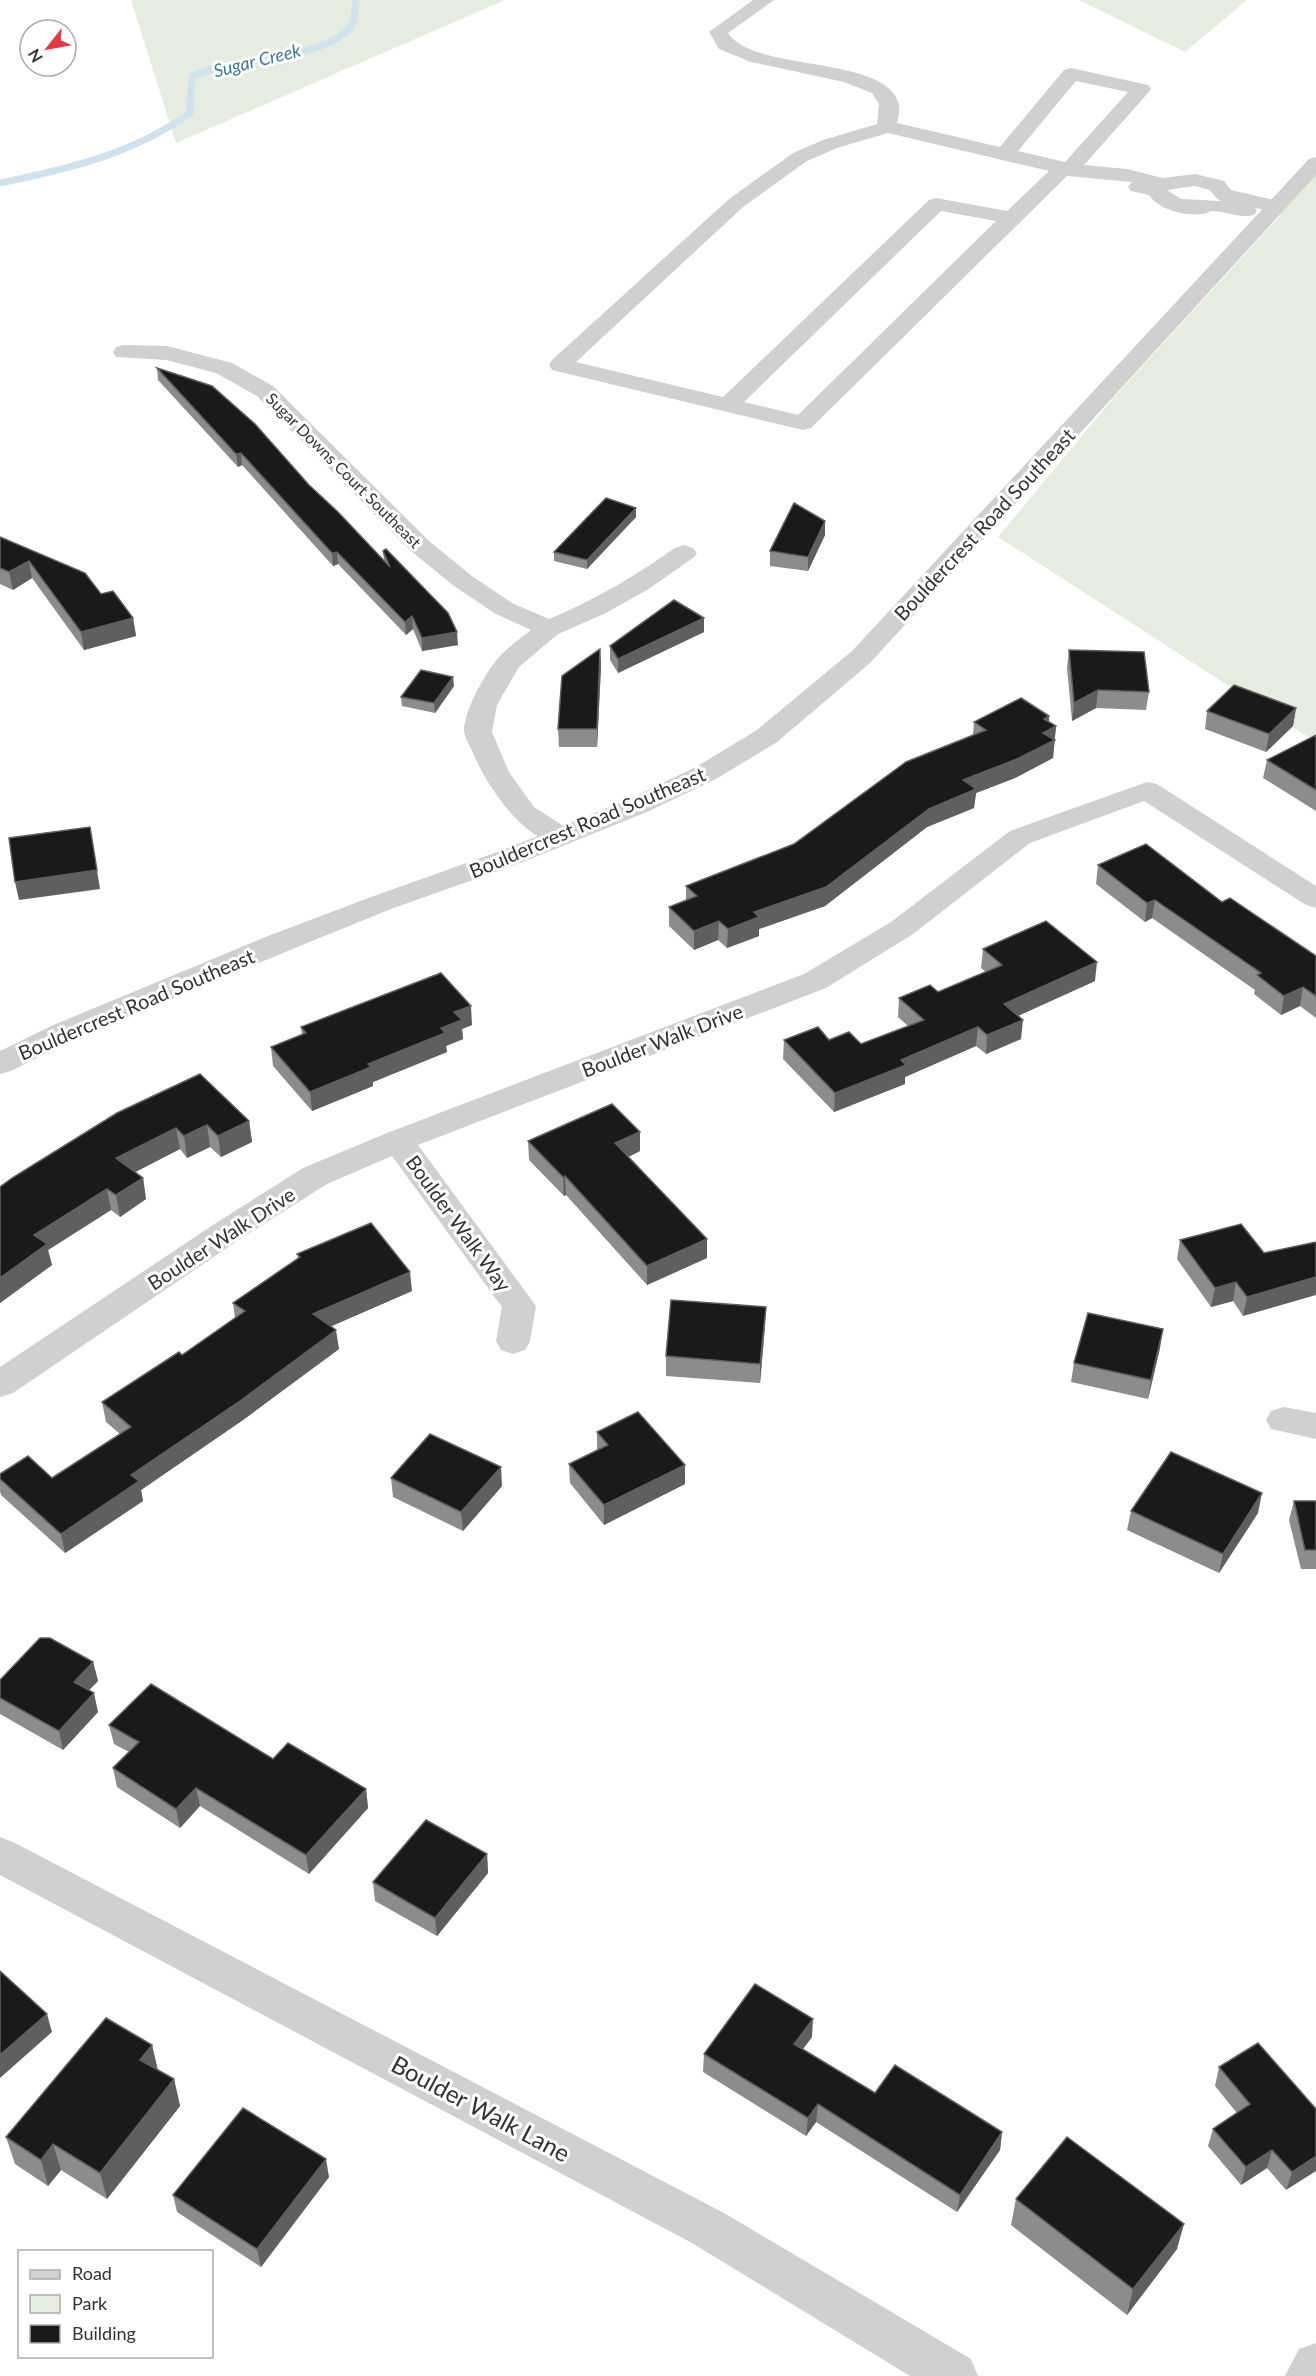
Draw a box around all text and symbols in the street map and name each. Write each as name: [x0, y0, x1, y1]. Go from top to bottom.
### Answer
north arrow: [18, 18, 78, 78]
water label: Sugar Creek: [211, 38, 303, 81]
text: N: [23, 46, 46, 66]
street label: Sugar Downs Court Southeast: [263, 389, 426, 552]
street label: Bouldercrest Road Southeast: [889, 423, 1079, 625]
street label: Bouldercrest Road Southeast: [465, 761, 709, 883]
street label: Bouldercrest Road Southeast: [14, 943, 258, 1065]
street label: Boulder Walk Drive: [578, 998, 746, 1082]
street label: Boulder Walk Way: [402, 1150, 517, 1296]
street label: Boulder Walk Drive: [143, 1181, 299, 1295]
street label: Boulder Walk Lane: [387, 2049, 575, 2167]
legend: [18, 2250, 213, 2358]
text: Road: [72, 2262, 112, 2284]
text: Park: [72, 2292, 108, 2314]
text: Building: [72, 2322, 136, 2344]

